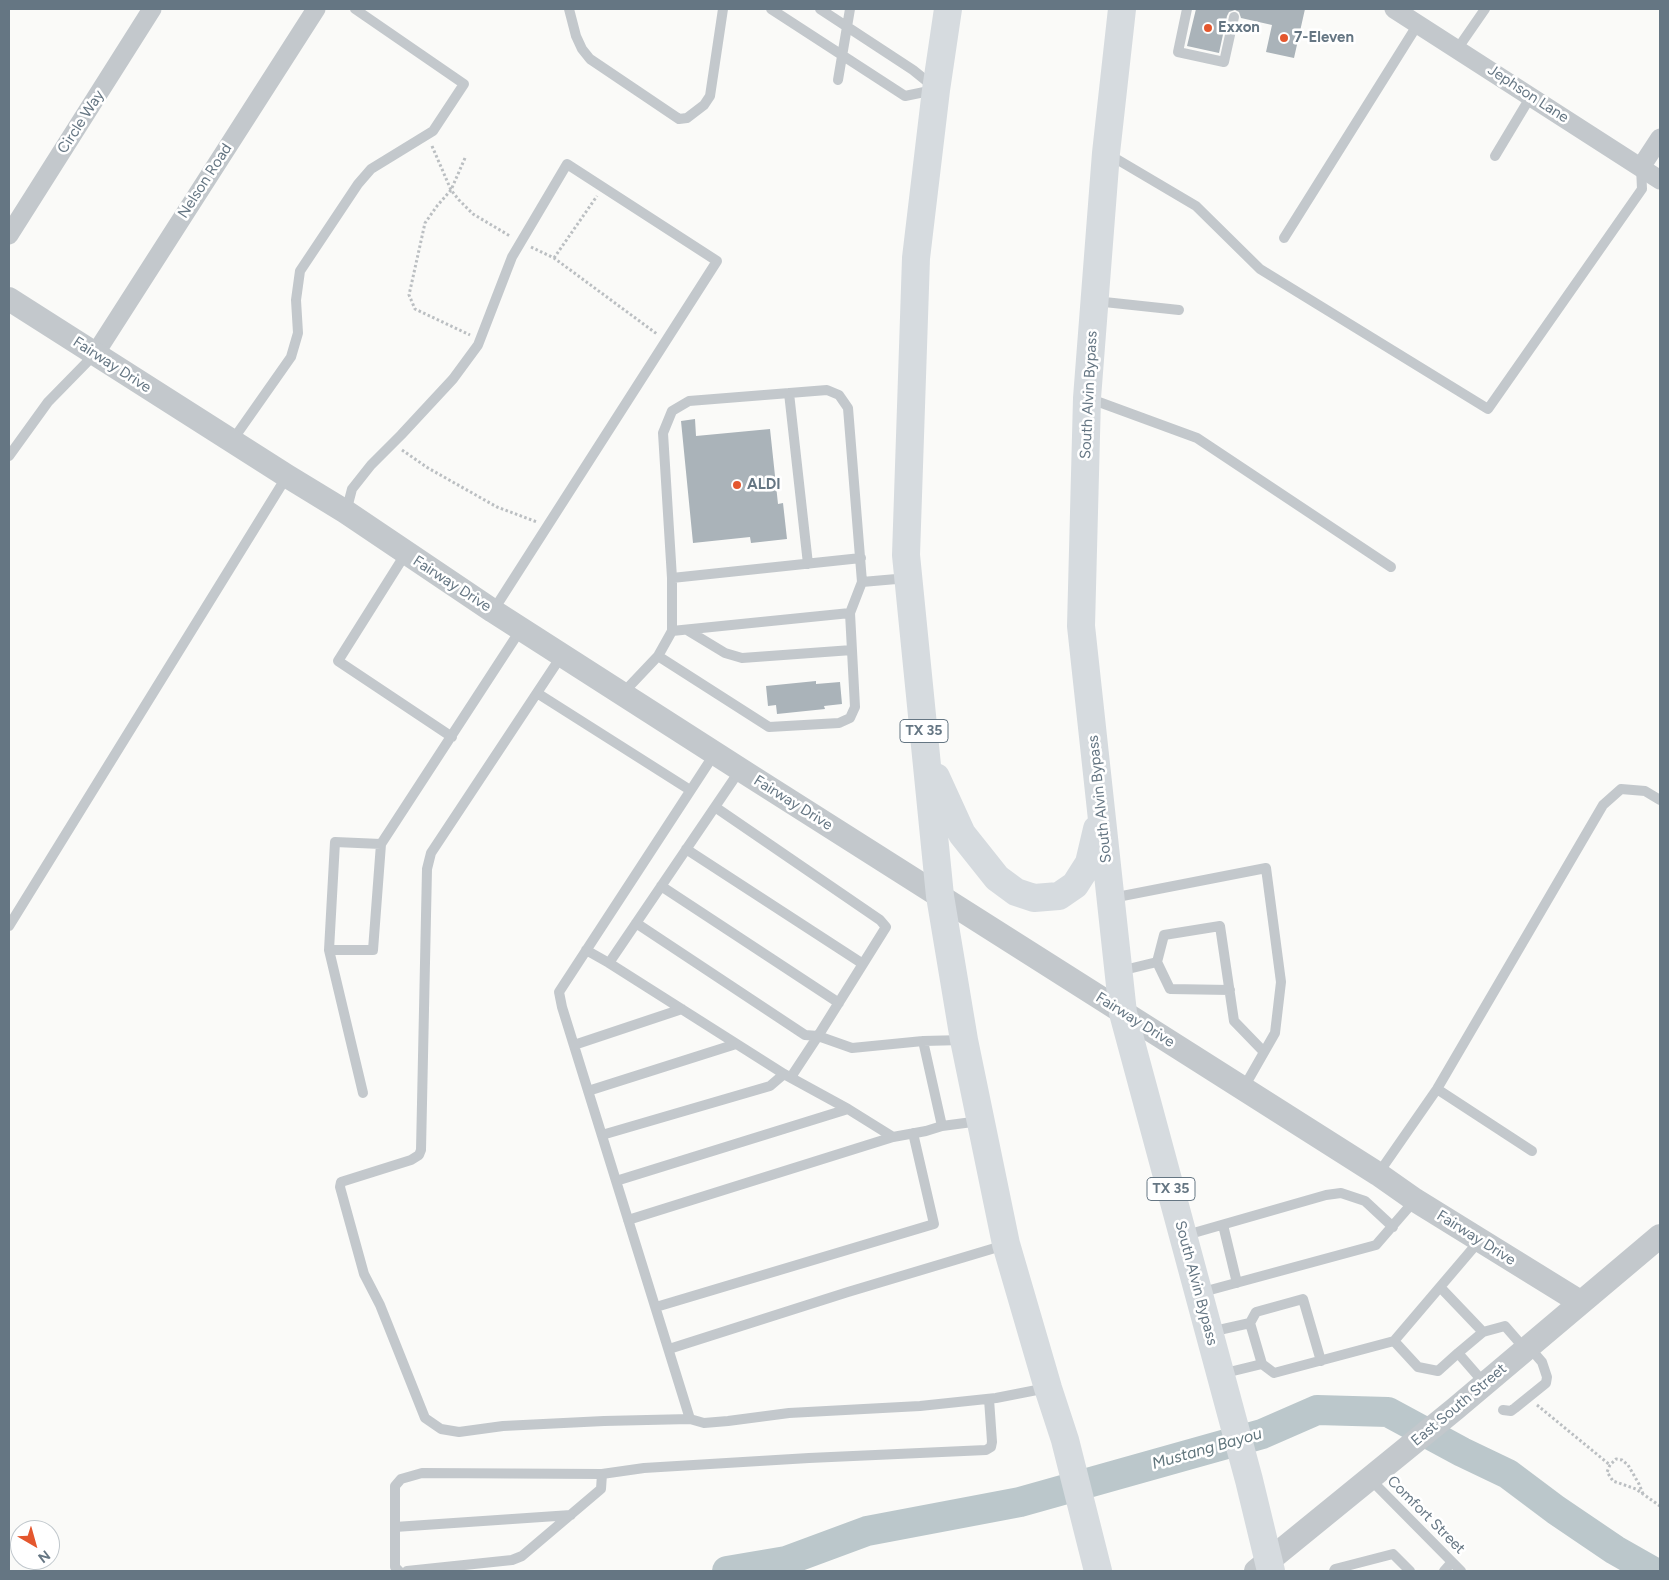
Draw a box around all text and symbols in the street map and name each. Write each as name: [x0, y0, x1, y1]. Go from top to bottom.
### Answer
place label: Exxon: [1218, 19, 1260, 37]
marker: Exxon: [1202, 22, 1214, 34]
place label: 7-Eleven: [1294, 29, 1354, 47]
marker: 7-Eleven: [1278, 32, 1290, 44]
street label: Jephson Lane: [1484, 61, 1572, 127]
street label: Circle Way: [54, 87, 108, 157]
street label: Nelson Road: [174, 140, 236, 222]
street label: South Alvin Bypass: [1077, 330, 1101, 460]
street label: Fairway Drive: [70, 333, 154, 397]
place label: ALDI: [747, 476, 781, 494]
marker: ALDI: [731, 479, 743, 491]
street label: Fairway Drive: [410, 552, 494, 616]
road number: TX 35: [900, 719, 948, 742]
street label: South Alvin Bypass: [1084, 734, 1116, 864]
street label: Fairway Drive: [750, 772, 836, 834]
street label: Fairway Drive: [1092, 989, 1178, 1051]
road number: TX 35: [1147, 1178, 1195, 1200]
street label: Fairway Drive: [1433, 1207, 1519, 1269]
street label: South Alvin Bypass: [1171, 1219, 1221, 1347]
street label: East South Street: [1408, 1360, 1510, 1450]
water label: Mustang Bayou: [1150, 1424, 1264, 1474]
street label: Comfort Street: [1383, 1472, 1469, 1558]
north arrow: [10, 1520, 60, 1570]
text: N: [34, 1546, 53, 1566]

